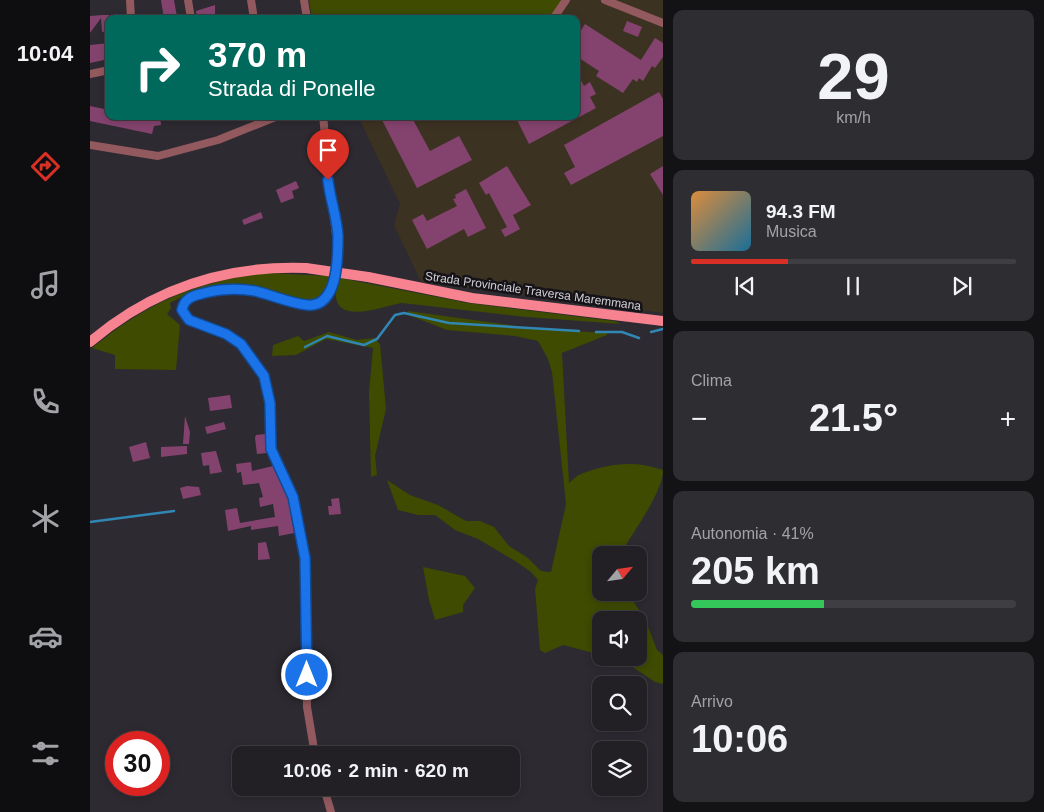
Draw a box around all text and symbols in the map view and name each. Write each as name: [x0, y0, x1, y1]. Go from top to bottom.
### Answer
icon: right: [125, 35, 190, 100]
text: 370 m: [208, 35, 307, 74]
text: 29: [817, 40, 890, 113]
text: 10:04: [17, 41, 73, 66]
text: Strada di Ponelle: [208, 76, 376, 101]
text: km/h: [836, 109, 871, 126]
pin: [307, 129, 349, 180]
icon: arrive: [314, 136, 342, 164]
icon: directions: [28, 149, 63, 184]
text: 94.3 FM: [766, 201, 836, 222]
text: Musica: [766, 223, 817, 240]
icon: music: [28, 267, 63, 302]
street label: Strada Provinciale Traversa Maremmana: [424, 269, 642, 313]
icon: previous: [731, 272, 759, 300]
icon: pause: [839, 272, 867, 300]
icon: next: [948, 272, 976, 300]
text: Clima: [691, 372, 732, 389]
icon: phone: [28, 384, 63, 419]
text: 21.5°: [809, 397, 898, 439]
text: −: [691, 403, 707, 434]
text: +: [1000, 403, 1016, 434]
icon: climate: [28, 501, 63, 536]
text: Autonomia · 41%: [691, 525, 814, 542]
north arrow: [592, 546, 648, 601]
map controls: [592, 546, 647, 796]
text: 205 km: [691, 550, 820, 592]
button: sound: [592, 611, 647, 666]
icon: car: [28, 619, 63, 654]
position arrow: [280, 648, 332, 700]
button: search: [592, 676, 647, 731]
text: Arrivo: [691, 693, 733, 710]
text: 10:06: [691, 718, 788, 760]
speed limit sign: 30: [105, 731, 170, 796]
icon: filters: [28, 736, 63, 771]
button: layers: [592, 741, 647, 796]
text: 10:06 · 2 min · 620 m: [283, 760, 469, 781]

